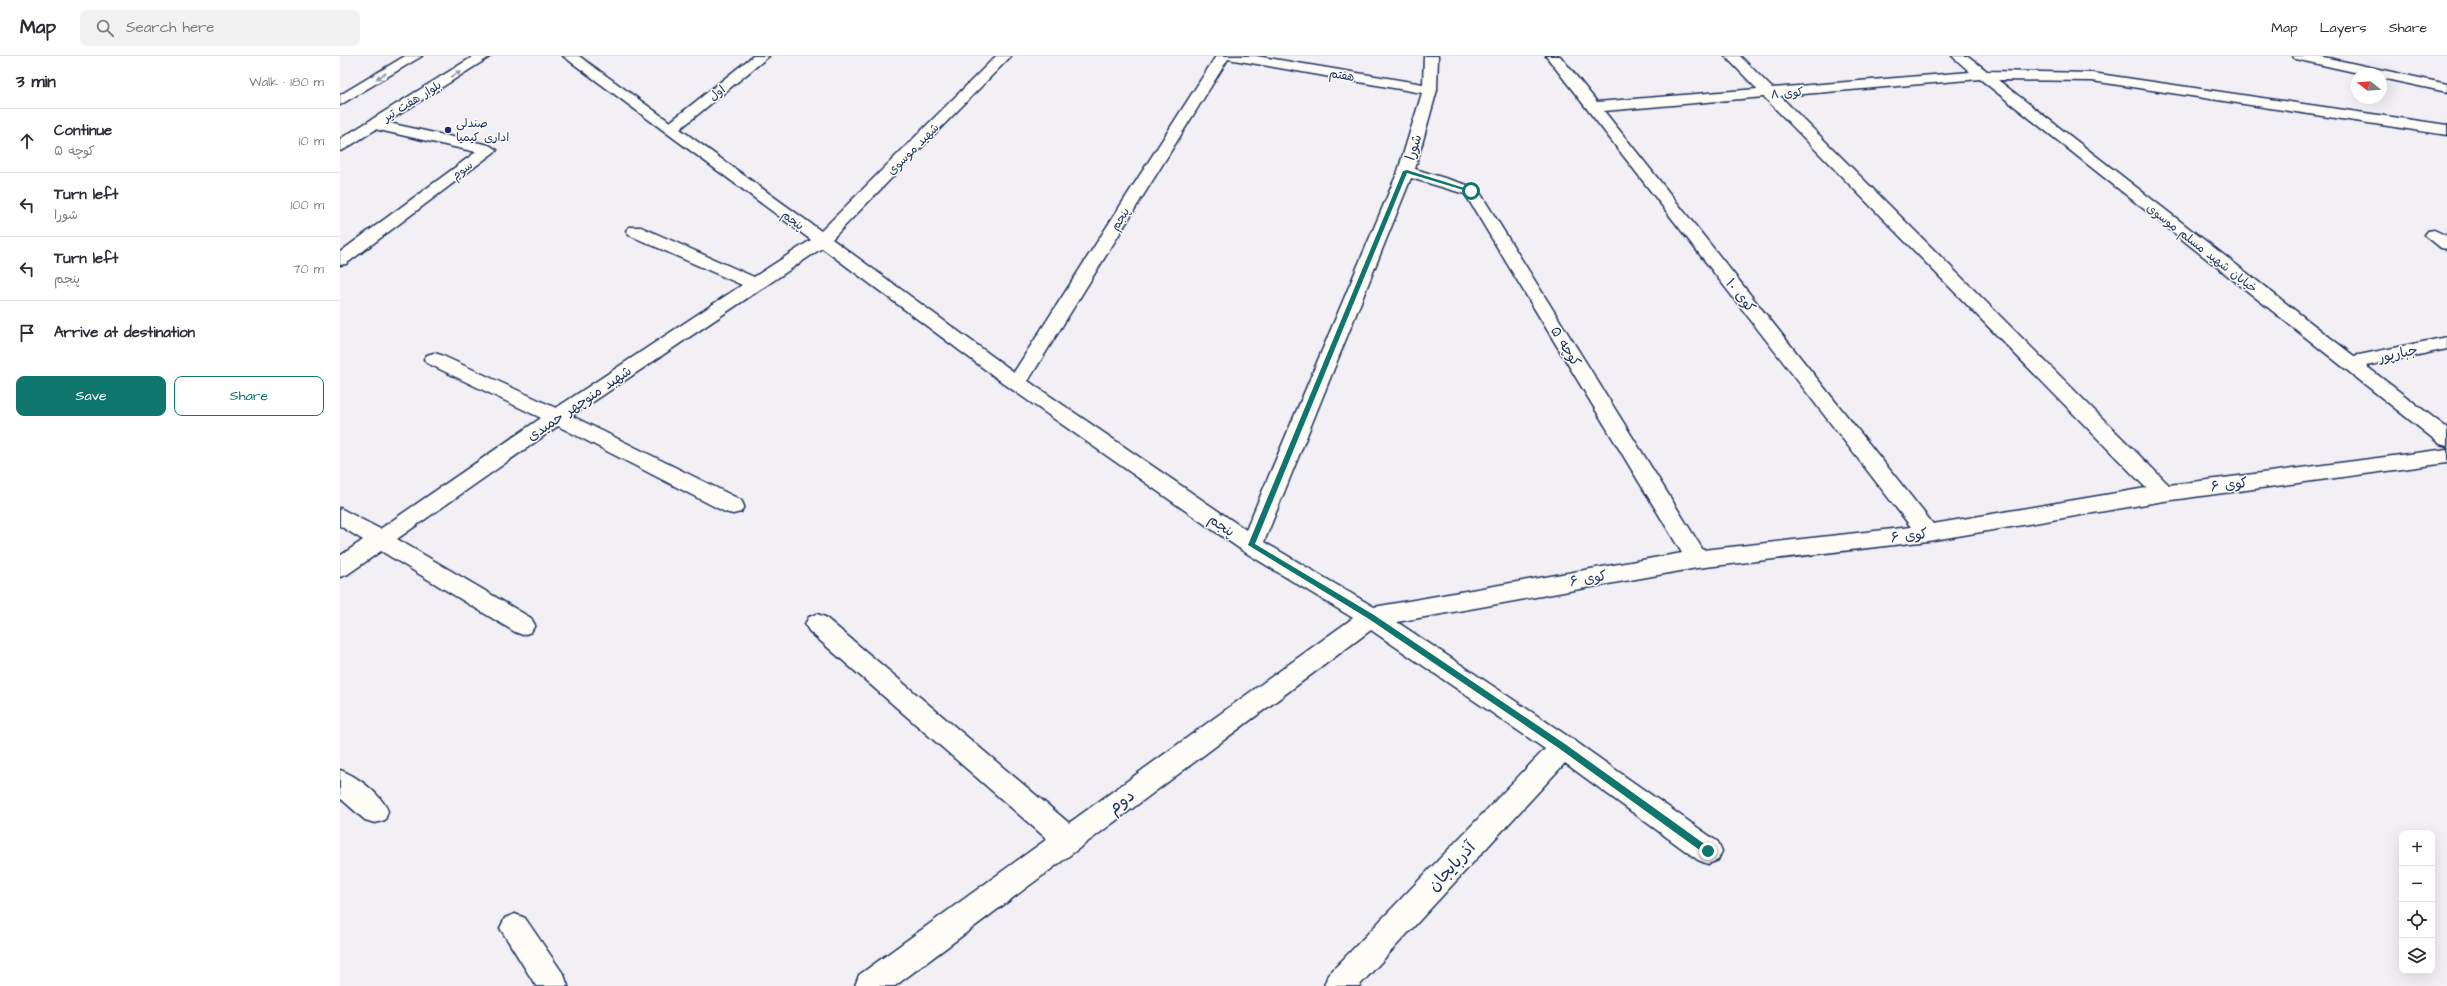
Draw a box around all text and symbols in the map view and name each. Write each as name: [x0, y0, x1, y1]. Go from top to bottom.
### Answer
search box: [80, 10, 360, 46]
text: Map: [20, 14, 56, 41]
icon: search: [94, 17, 116, 39]
text: Search here: [126, 17, 215, 38]
text: Map: [2271, 18, 2298, 38]
text: Layers: [2320, 18, 2367, 38]
text: Share: [2389, 18, 2427, 38]
street label: هفتم: [1328, 65, 1356, 86]
north arrow: [2351, 68, 2387, 104]
text: 3 min: [16, 70, 56, 94]
one-way arrow: [450, 70, 462, 77]
text: Walk · 180 m: [249, 73, 324, 91]
one-way arrow: [375, 73, 387, 80]
street label: بلوار هفت تیر: [379, 77, 445, 127]
street label: اول: [706, 82, 729, 105]
street label: کوی ۸: [1770, 84, 1804, 103]
place label: صندلی اداری کیمیا: [456, 115, 509, 146]
text: Continue: [54, 120, 112, 141]
street label: شهید موسوی: [884, 120, 943, 179]
marker: صندلی اداری کیمیا: [443, 125, 453, 135]
icon: ahead: [16, 130, 38, 152]
text: 10 m: [299, 132, 324, 150]
street label: شورا: [1401, 132, 1427, 163]
text: کوچه ۵: [54, 142, 95, 160]
street label: سوم: [448, 157, 477, 184]
route start: [1462, 182, 1480, 200]
text: Turn left: [54, 184, 118, 205]
icon: left: [16, 194, 38, 216]
text: 100 m: [291, 196, 324, 214]
street label: خیابان شهید مسلم موسوی: [2143, 200, 2261, 297]
street label: پنجم: [1107, 205, 1134, 234]
text: شورا: [54, 206, 78, 224]
street label: پنجم: [778, 206, 807, 234]
text: Turn left: [54, 248, 118, 269]
icon: left: [16, 258, 38, 280]
text: 70 m: [292, 260, 324, 278]
text: پنجم: [54, 270, 80, 288]
street label: کوی ۱۰: [1721, 274, 1760, 317]
icon: arrive: [16, 322, 38, 344]
text: Arrive at destination: [54, 322, 195, 343]
street label: کوچه ۵: [1545, 323, 1585, 370]
street label: جبارپور: [2376, 340, 2420, 368]
street label: شهبد منوچهر حمیدی: [523, 361, 636, 446]
button: Save: [16, 376, 166, 416]
button: Share: [174, 376, 324, 416]
street label: کوی ۶: [2210, 473, 2249, 497]
street label: پنجم: [1204, 510, 1239, 542]
street label: کوی ۶: [1890, 524, 1929, 548]
street label: کوی ۶: [1568, 566, 1608, 592]
street label: دوم: [1103, 784, 1140, 820]
map controls: [2399, 830, 2435, 974]
button: +: [2399, 830, 2435, 866]
street label: آذربایجان: [1422, 836, 1482, 897]
route end: [1699, 842, 1717, 860]
button: −: [2399, 866, 2435, 902]
button: locate: [2399, 902, 2435, 938]
button: layers: [2399, 938, 2435, 974]

